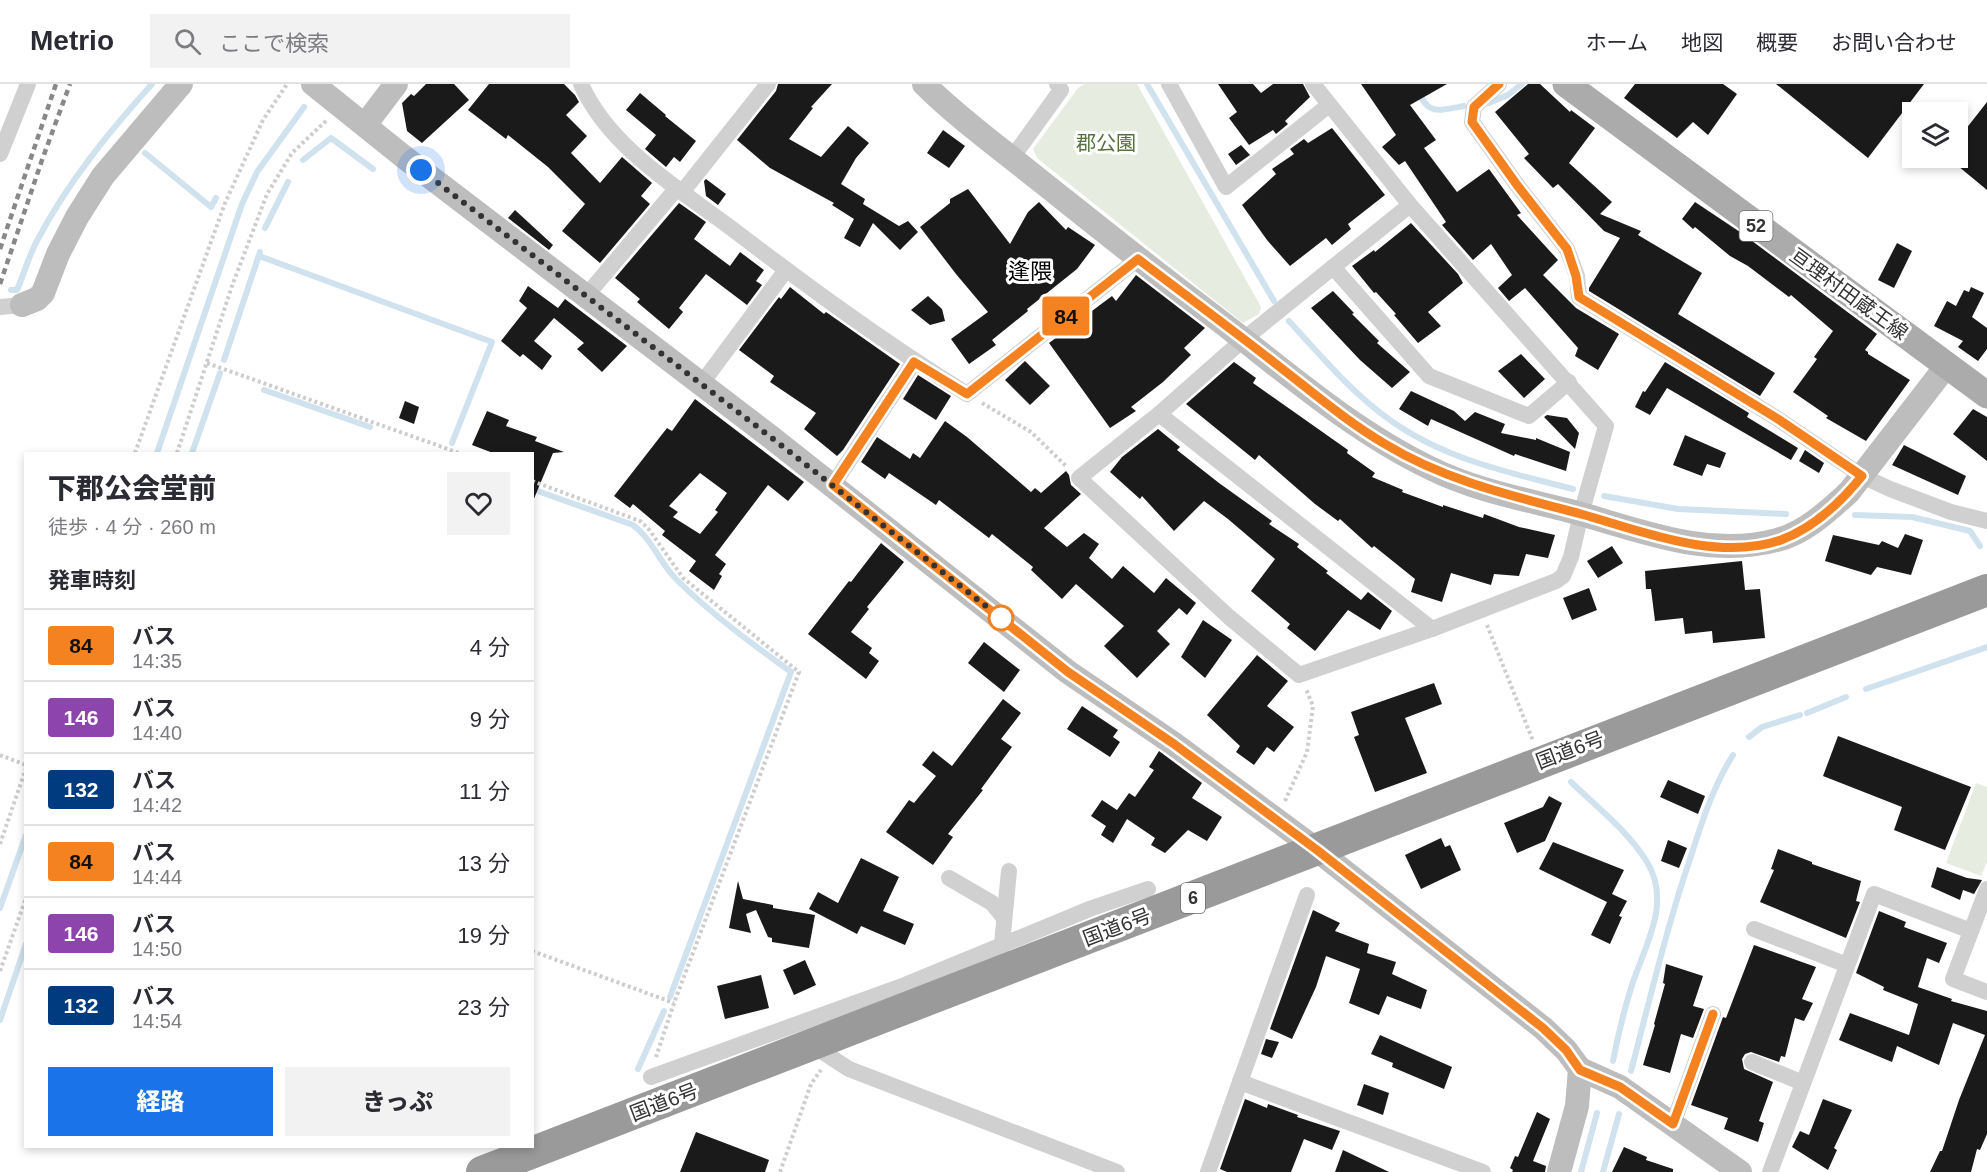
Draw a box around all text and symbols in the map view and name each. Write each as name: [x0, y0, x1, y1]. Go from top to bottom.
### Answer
search box: [150, 14, 570, 68]
text: Metrio: [30, 25, 114, 56]
icon: search: [171, 25, 204, 58]
text: ここで検索: [219, 31, 329, 56]
text: ホーム: [1586, 31, 1648, 54]
text: 地図: [1681, 31, 1723, 54]
text: 概要: [1756, 31, 1798, 54]
text: お問い合わせ: [1831, 31, 1957, 54]
map controls: [1902, 102, 1968, 168]
button: layers: [1902, 102, 1968, 168]
park label: 郡公園: [1076, 132, 1136, 154]
your location: [406, 155, 436, 185]
road number: 52: [1740, 211, 1772, 241]
street label: 亘理村田蔵王線: [1786, 244, 1912, 344]
district label: 逢隈: [1008, 259, 1052, 284]
line badge: 84: [1039, 296, 1093, 336]
text: 84: [1054, 305, 1078, 328]
button: heart: [447, 472, 510, 535]
text: 下郡公会堂前: [48, 473, 216, 504]
text: 徒歩 · 4 分 · 260 m: [48, 516, 216, 538]
text: 発車時刻: [48, 568, 136, 593]
unlabelled marker: [988, 605, 1014, 631]
text: バス: [132, 624, 176, 649]
text: 84: [69, 634, 93, 657]
text: 4 分: [470, 635, 510, 660]
text: 14:35: [132, 650, 182, 672]
text: バス: [132, 696, 176, 721]
text: 146: [63, 706, 99, 729]
text: 9 分: [470, 707, 510, 732]
text: 14:40: [132, 722, 182, 744]
street label: 国道6号: [1533, 727, 1607, 773]
text: バス: [132, 768, 176, 793]
text: 132: [63, 778, 99, 801]
text: 11 分: [459, 779, 510, 804]
text: 14:42: [132, 794, 182, 816]
text: バス: [132, 840, 176, 865]
text: 84: [69, 850, 93, 873]
text: 13 分: [457, 851, 510, 876]
text: 14:44: [132, 866, 182, 888]
road number: 6: [1181, 883, 1205, 913]
street label: 国道6号: [1080, 904, 1154, 950]
text: バス: [132, 912, 176, 937]
text: 146: [63, 922, 99, 945]
text: 19 分: [457, 923, 510, 948]
text: 14:50: [132, 938, 182, 960]
text: バス: [132, 984, 176, 1009]
text: 132: [63, 994, 99, 1017]
text: 23 分: [457, 995, 510, 1020]
text: 14:54: [132, 1010, 182, 1032]
button: 経路: [48, 1067, 273, 1136]
button: きっぷ: [285, 1067, 510, 1136]
street label: 国道6号: [627, 1079, 701, 1125]

